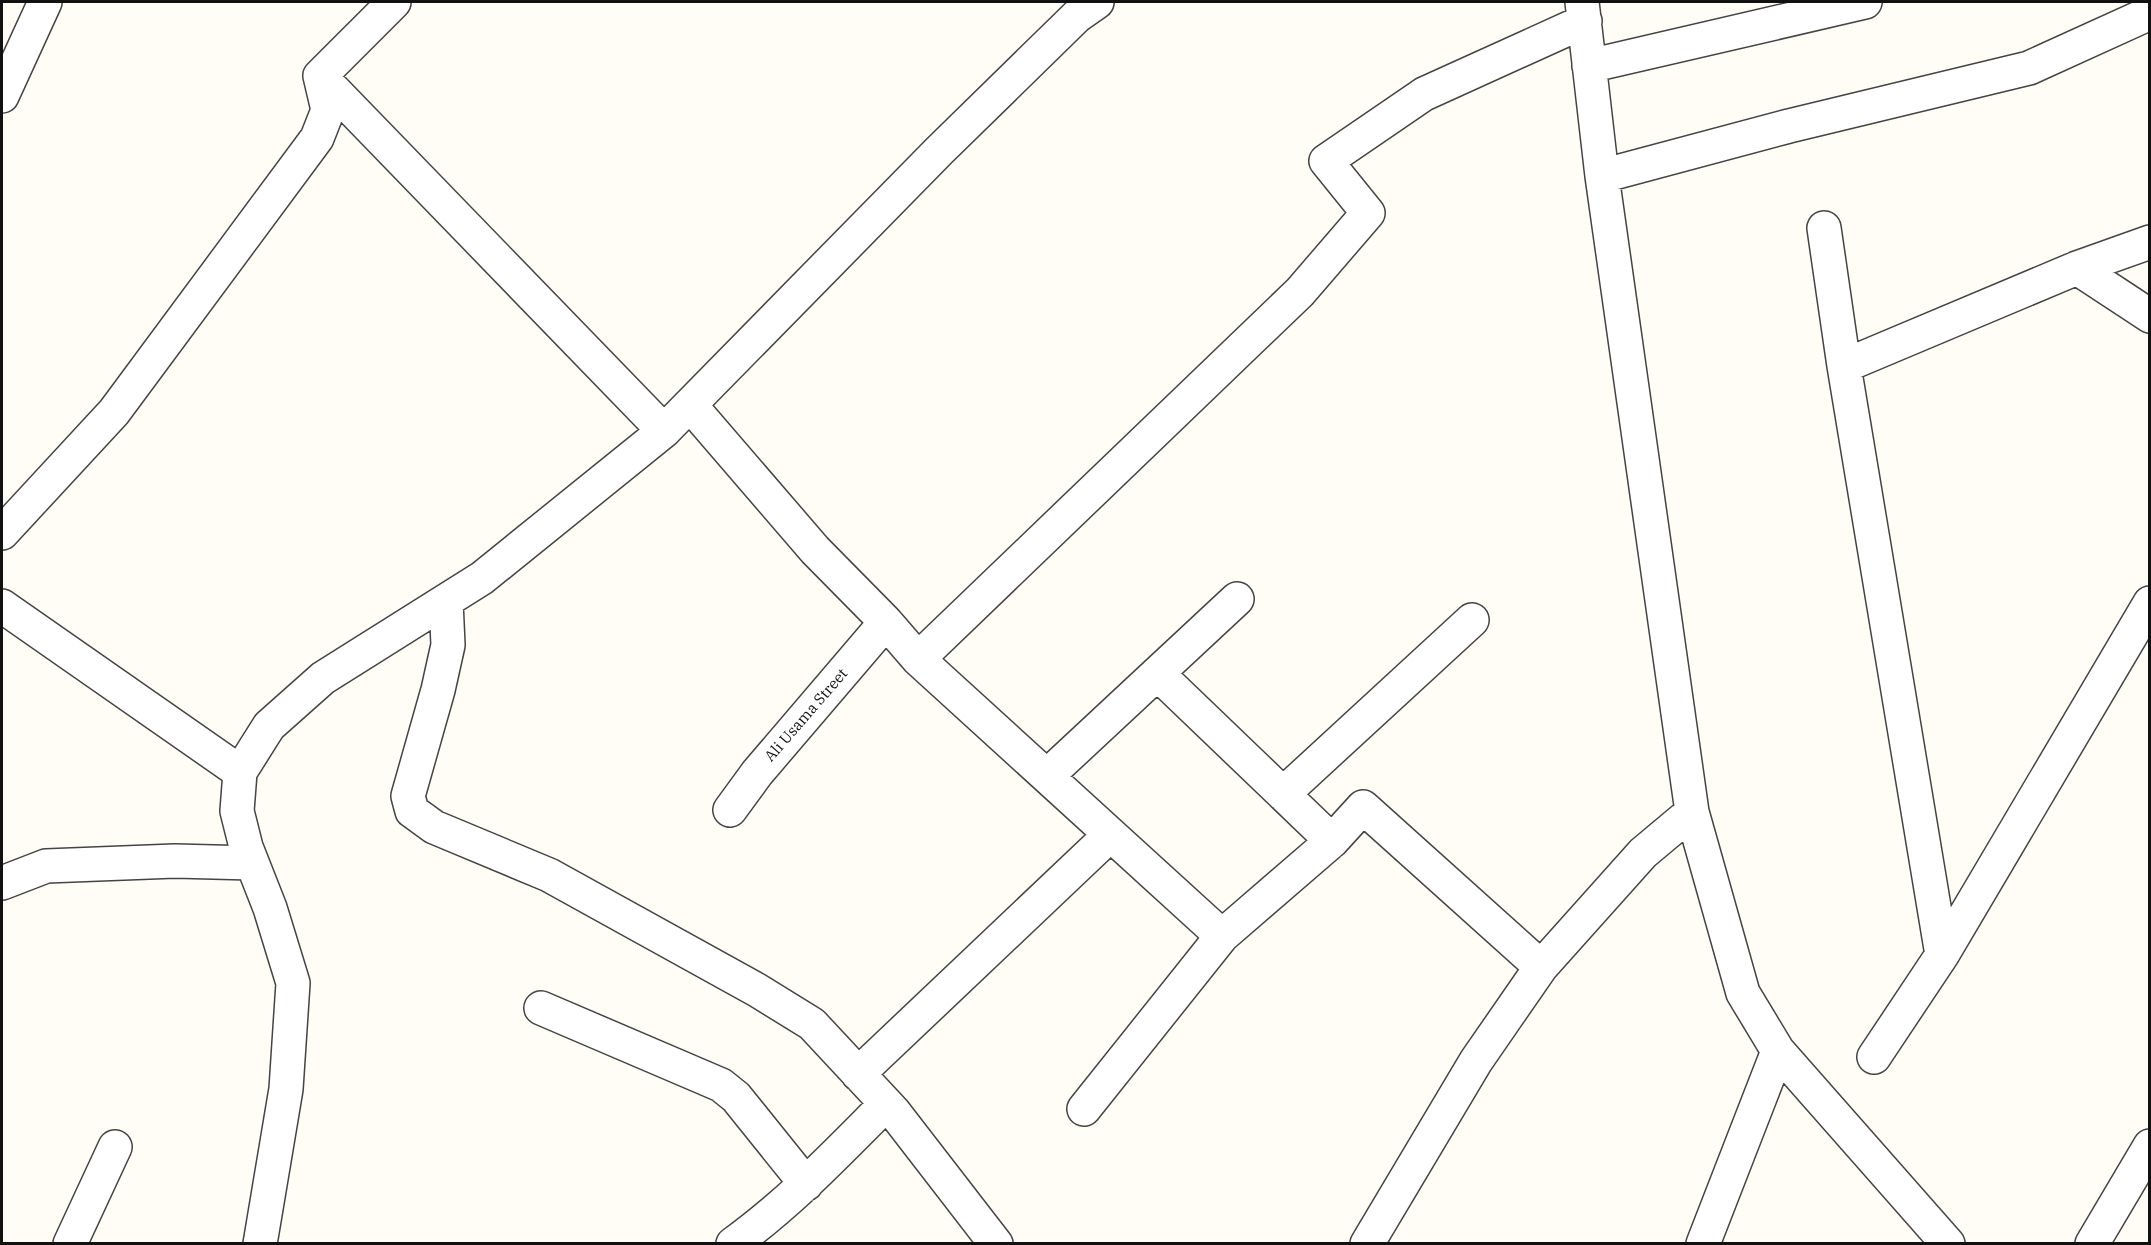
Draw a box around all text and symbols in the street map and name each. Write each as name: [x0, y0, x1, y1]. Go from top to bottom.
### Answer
street label: Ali Usama Street: [760, 664, 851, 765]

